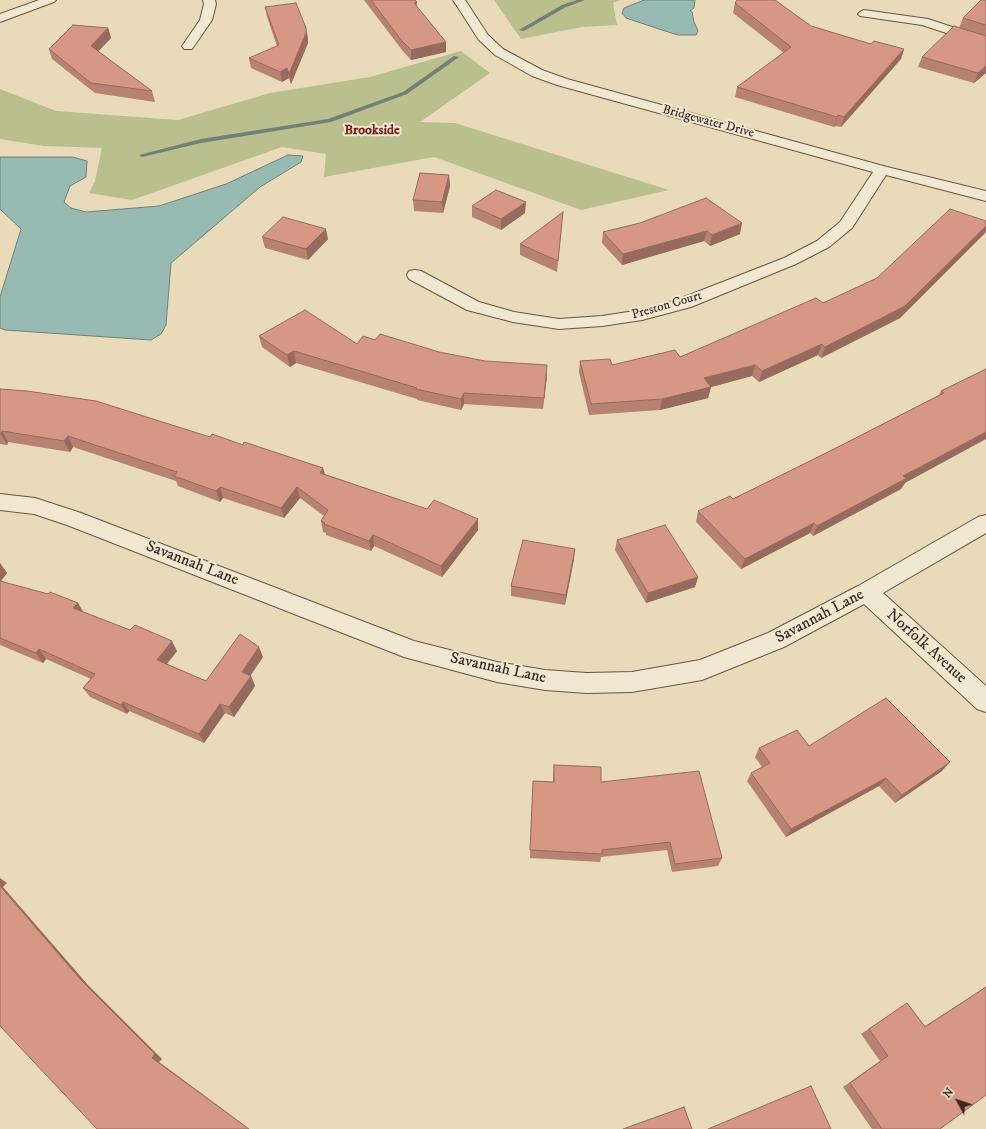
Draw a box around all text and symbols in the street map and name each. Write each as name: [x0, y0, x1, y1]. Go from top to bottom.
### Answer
street label: Bridgewater Drive: [660, 102, 756, 142]
district label: Brookside: [344, 123, 400, 139]
street label: Preston Court: [630, 289, 704, 323]
street label: Savannah Lane: [143, 538, 241, 590]
street label: Savannah Lane: [772, 586, 868, 648]
street label: Norfolk Avenue: [882, 606, 970, 688]
street label: Savannah Lane: [448, 649, 548, 689]
north arrow: [938, 1081, 978, 1121]
text: N: [941, 1085, 957, 1101]

